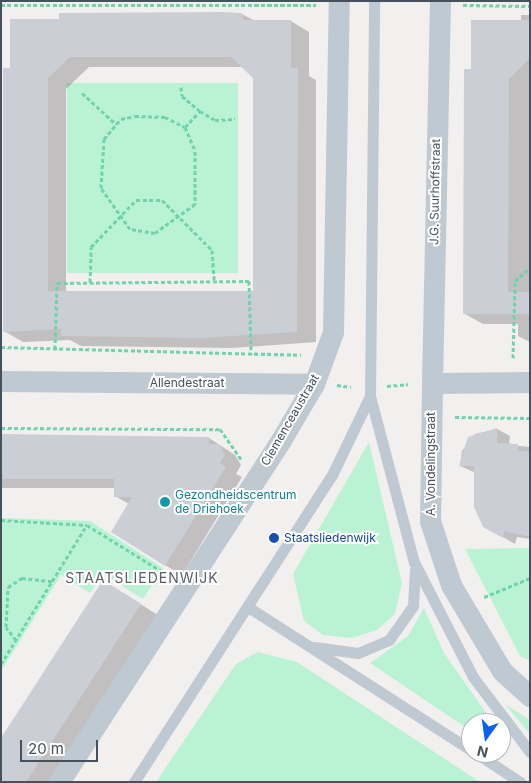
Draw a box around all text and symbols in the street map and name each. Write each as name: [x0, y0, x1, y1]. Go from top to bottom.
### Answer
street label: J.G. Suurhoffstraat: [427, 139, 443, 245]
street label: Clemenceaustraat: [258, 372, 322, 468]
street label: Allendestraat: [150, 376, 224, 390]
street label: A. Vondelingstraat: [424, 412, 438, 516]
place label: Gezondheidscentrum de Driehoek: [175, 488, 297, 516]
marker: Gezondheidscentrum de Driehoek: [159, 496, 171, 508]
place label: Staatsliedenwijk: [284, 531, 376, 545]
marker: Staatsliedenwijk: [268, 532, 280, 544]
district label: STAATSLIEDENWIJK: [63, 570, 221, 586]
north arrow: [461, 713, 511, 763]
scale bar: [22, 730, 100, 762]
text: 20 m: [28, 739, 64, 758]
text: N: [475, 743, 490, 762]

